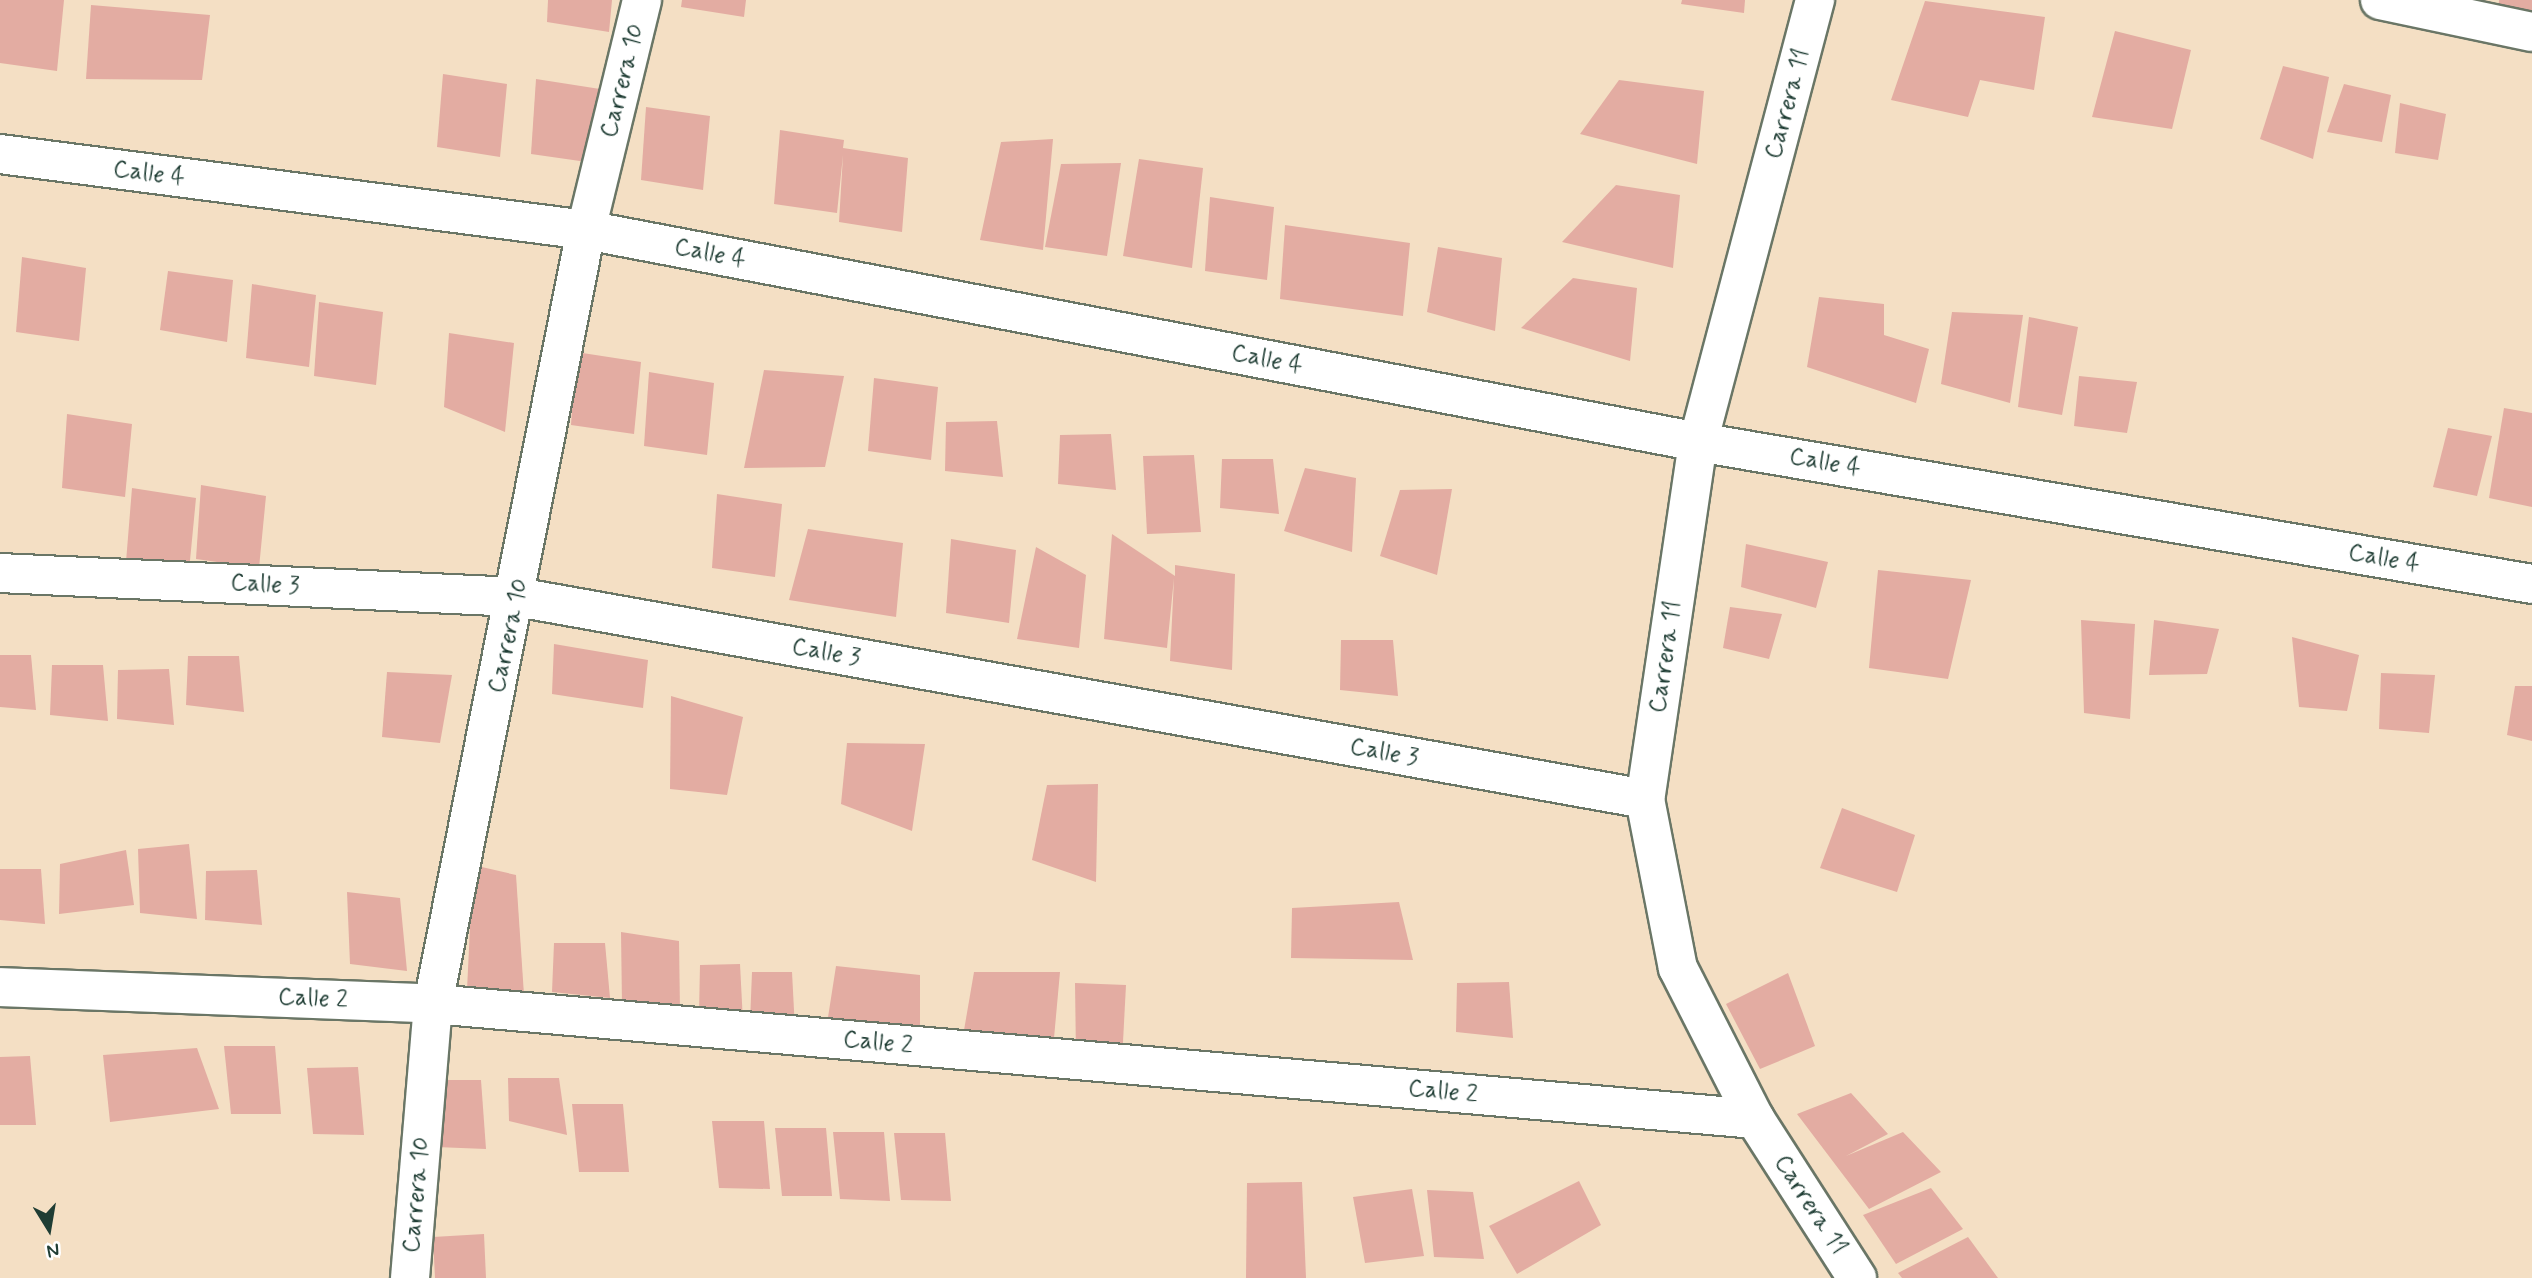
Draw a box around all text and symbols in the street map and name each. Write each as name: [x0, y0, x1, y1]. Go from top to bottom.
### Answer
street label: Carrera 10: [595, 21, 651, 141]
street label: Carrera 11: [1760, 46, 1816, 162]
street label: Calle 4: [111, 155, 187, 193]
street label: Calle 4: [672, 233, 748, 275]
street label: Calle 4: [1229, 339, 1305, 381]
street label: Calle 4: [1787, 443, 1863, 483]
street label: Calle 4: [2346, 539, 2422, 579]
street label: Calle 3: [230, 569, 300, 601]
street label: Carrera 10: [483, 576, 535, 696]
street label: Carrera 11: [1644, 599, 1688, 715]
street label: Calle 3: [790, 633, 862, 673]
street label: Calle 3: [1348, 733, 1420, 773]
street label: Calle 2: [278, 983, 348, 1015]
street label: Calle 2: [842, 1026, 914, 1060]
street label: Calle 2: [1407, 1075, 1479, 1109]
street label: Carrera 10: [398, 1136, 436, 1254]
street label: Carrera 11: [1767, 1150, 1853, 1260]
north arrow: [14, 1194, 84, 1264]
text: N: [45, 1237, 62, 1264]

